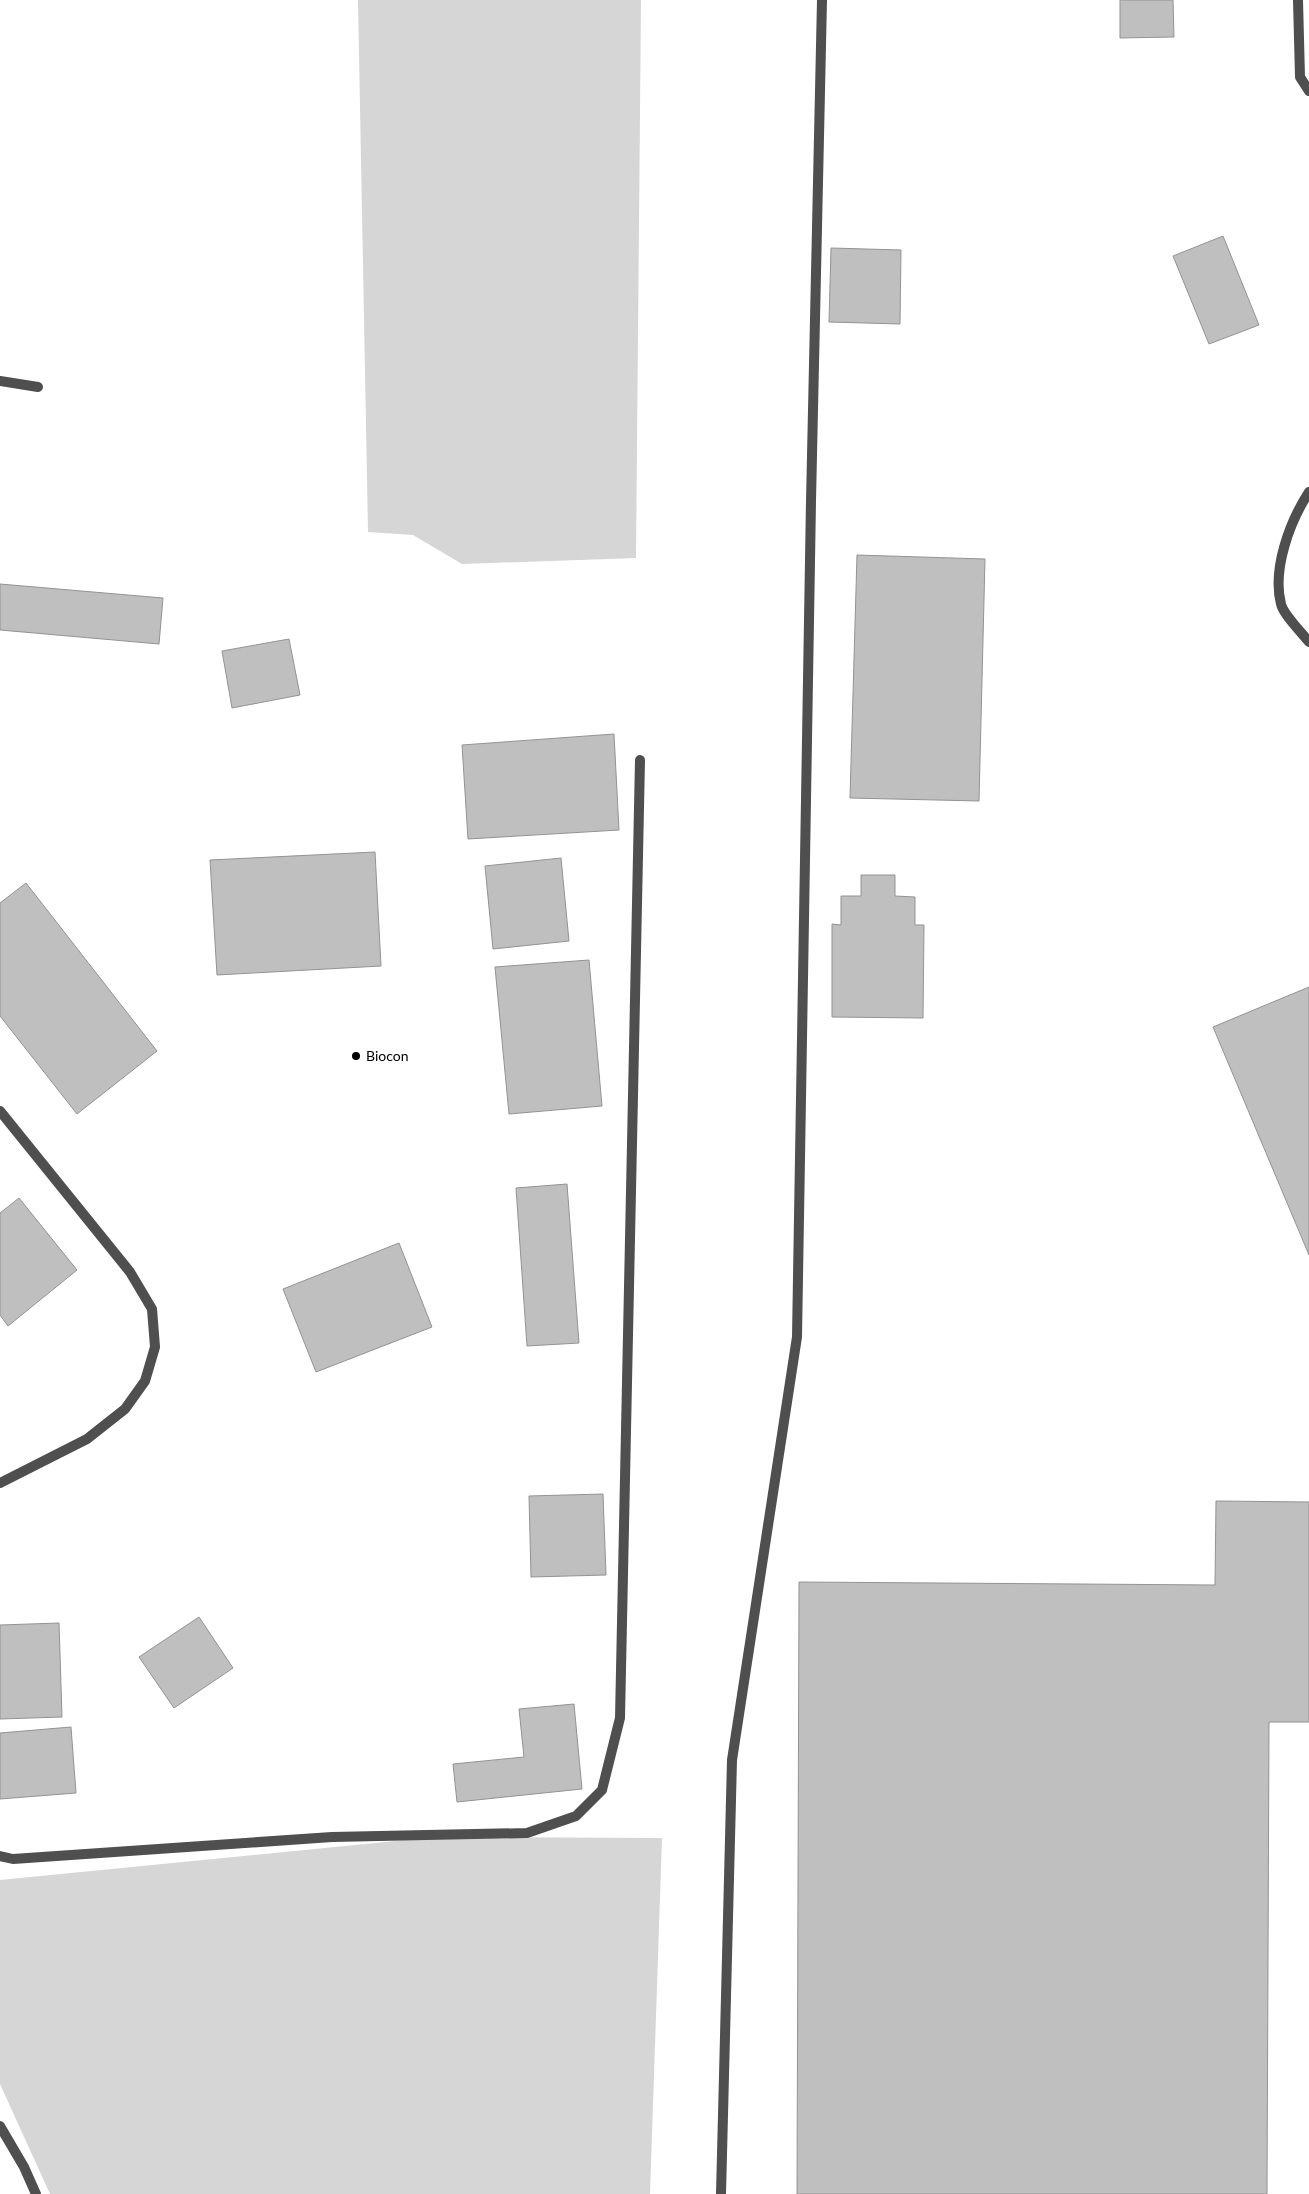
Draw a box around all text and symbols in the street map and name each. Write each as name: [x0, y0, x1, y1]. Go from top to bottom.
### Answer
place label: Biocon: [366, 1047, 409, 1064]
marker: Biocon: [350, 1050, 362, 1062]

